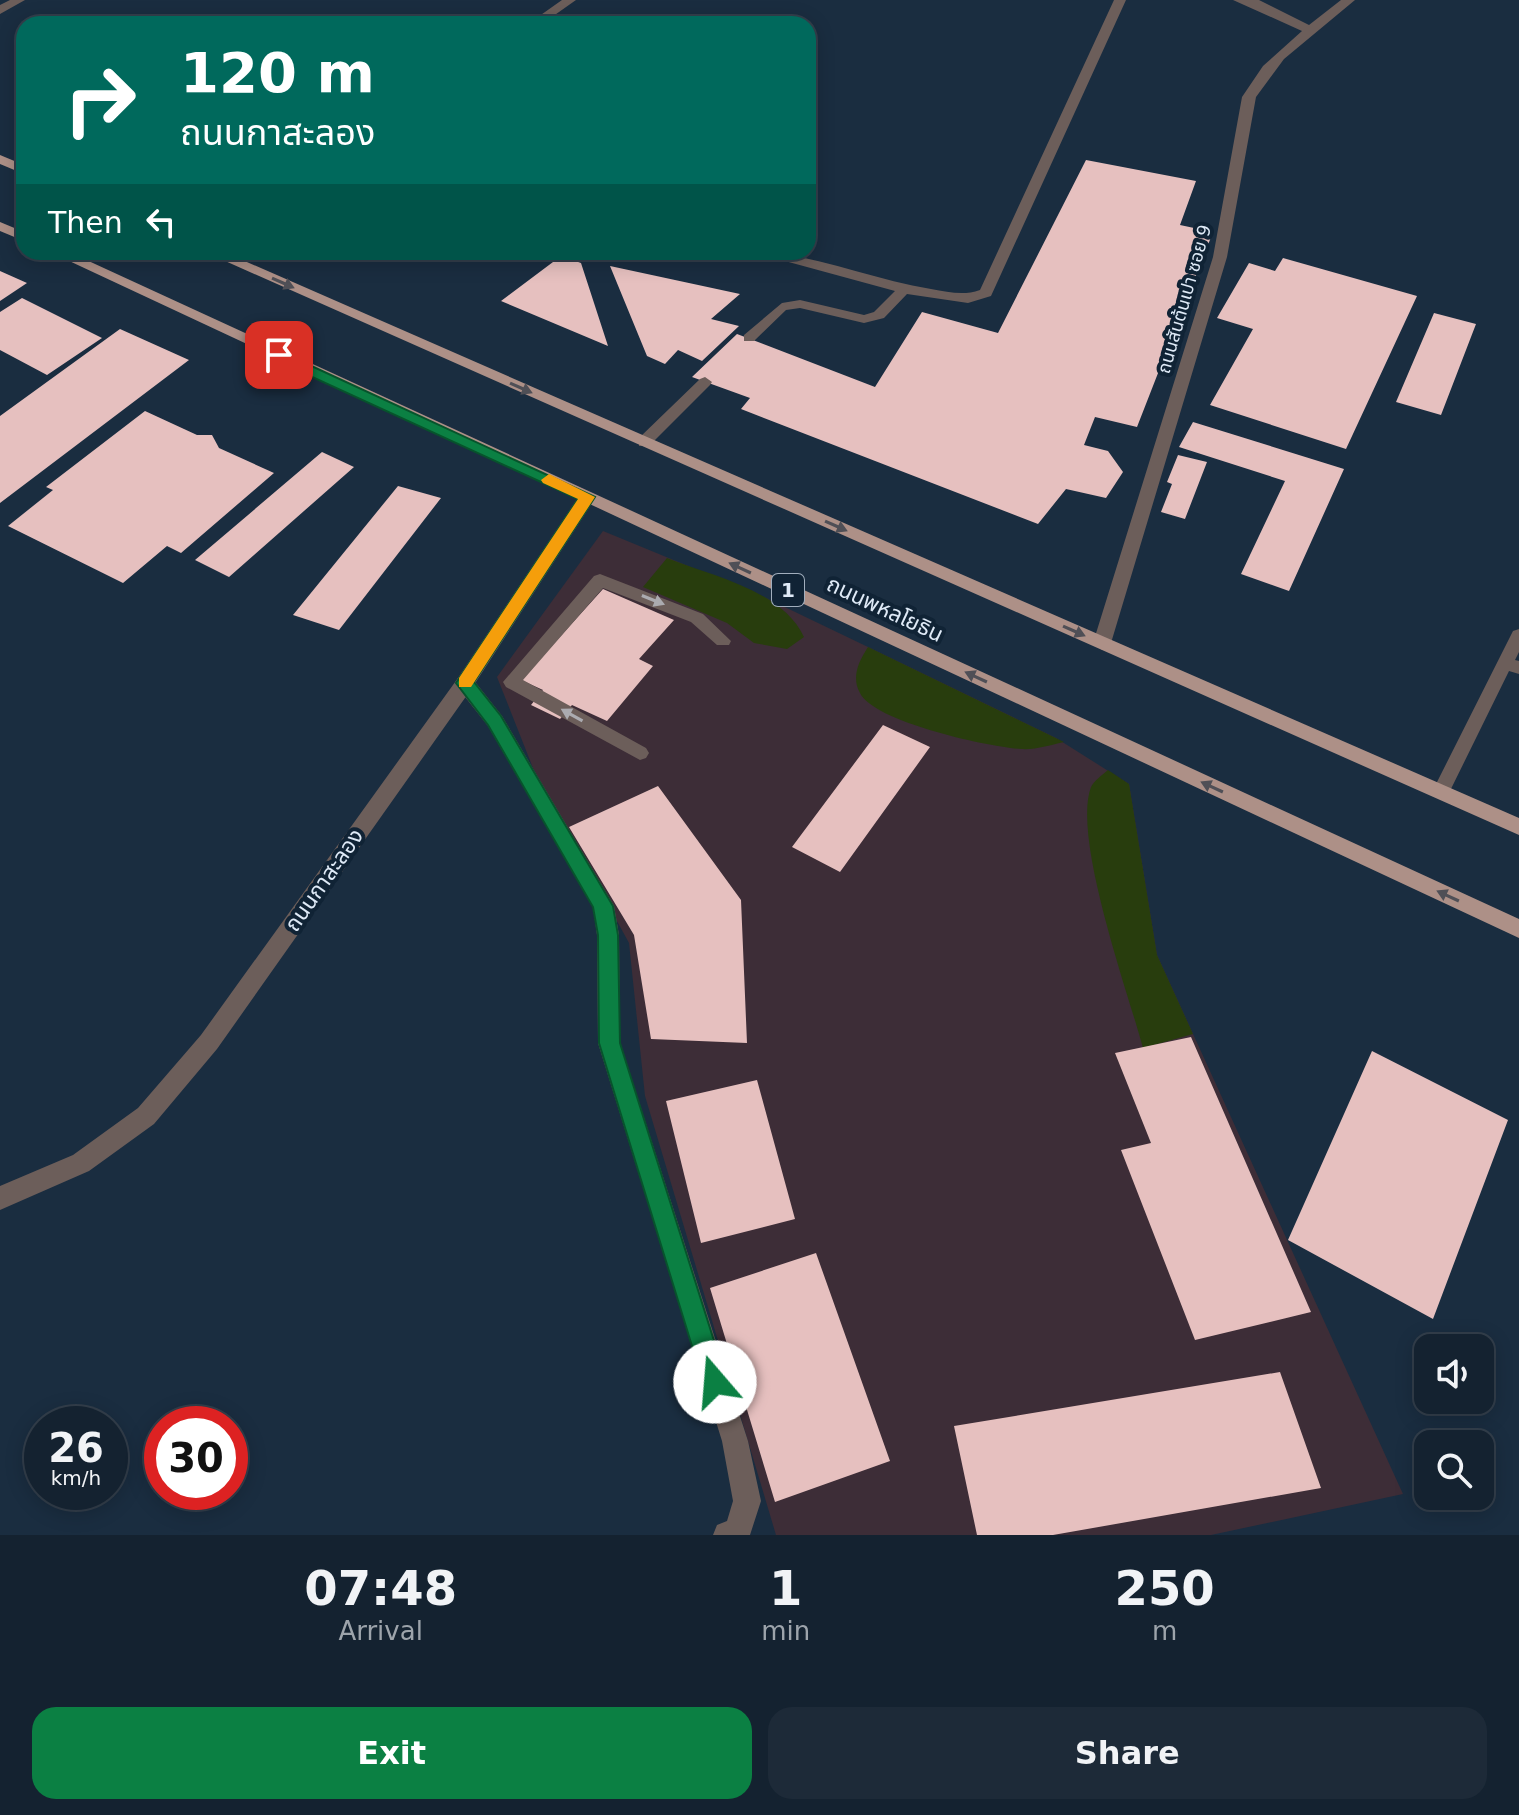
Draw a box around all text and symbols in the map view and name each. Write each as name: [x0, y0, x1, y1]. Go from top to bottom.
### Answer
text: 120 m: [180, 40, 375, 105]
icon: right: [48, 48, 152, 152]
text: ถนนกาสะลอง: [180, 112, 375, 153]
icon: left: [139, 200, 183, 244]
text: Then: [48, 205, 123, 240]
street label: ถนนสันต้นเปา ซอย 9: [1153, 222, 1215, 376]
one-way arrow: [271, 277, 295, 290]
pin: [245, 321, 313, 389]
icon: arrive: [257, 333, 301, 377]
one-way arrow: [509, 381, 533, 395]
one-way arrow: [824, 520, 848, 533]
one-way arrow: [729, 561, 752, 575]
street label: ถนนพหลโยธิน: [823, 571, 947, 647]
road number: 1: [772, 574, 804, 606]
one-way arrow: [641, 594, 665, 607]
one-way arrow: [1062, 624, 1086, 638]
one-way arrow: [965, 671, 988, 684]
one-way arrow: [561, 708, 583, 722]
one-way arrow: [1201, 780, 1224, 793]
street label: ถนนกาสะลอง: [280, 824, 368, 936]
one-way arrow: [1437, 889, 1460, 903]
map controls: [1414, 1334, 1494, 1510]
button: sound: [1414, 1334, 1494, 1414]
position arrow: [673, 1340, 757, 1424]
speed limit sign: 30: [144, 1406, 248, 1510]
text: 26: [48, 1425, 104, 1471]
button: search: [1414, 1430, 1494, 1510]
text: km/h: [51, 1466, 101, 1490]
text: 07:48: [304, 1560, 457, 1616]
text: 1: [769, 1560, 802, 1616]
text: 250: [1115, 1560, 1215, 1616]
text: Arrival: [338, 1616, 423, 1646]
text: min: [761, 1616, 810, 1646]
text: m: [1152, 1616, 1177, 1646]
button: Exit: [32, 1707, 752, 1799]
button: Share: [768, 1707, 1487, 1799]

